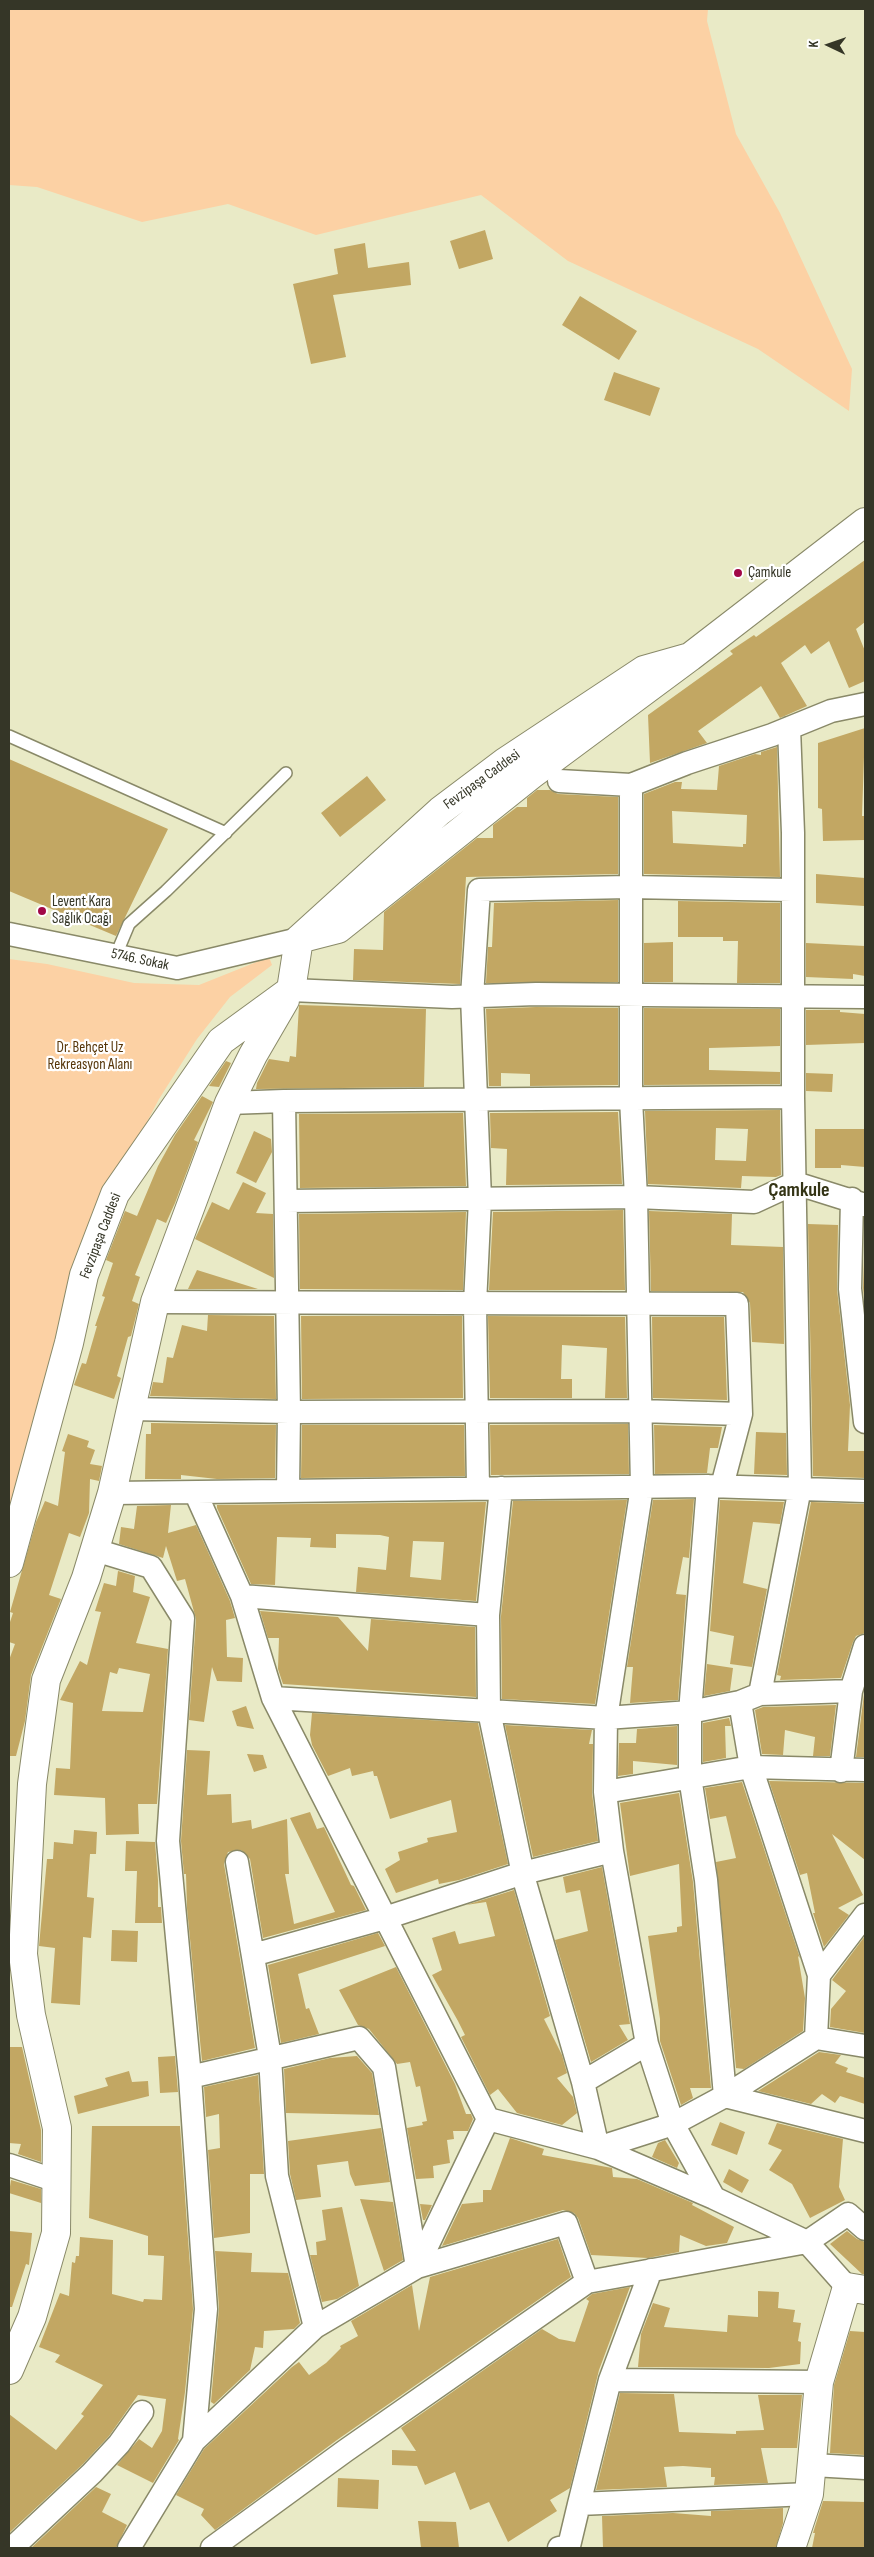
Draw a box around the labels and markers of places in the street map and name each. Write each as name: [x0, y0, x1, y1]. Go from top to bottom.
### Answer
place label: Çamkule: [748, 564, 791, 582]
marker: Çamkule: [732, 567, 744, 579]
place label: Levent Kara Sağlık Ocağı: [52, 893, 112, 928]
marker: Levent Kara Sağlık Ocağı: [36, 905, 48, 917]

